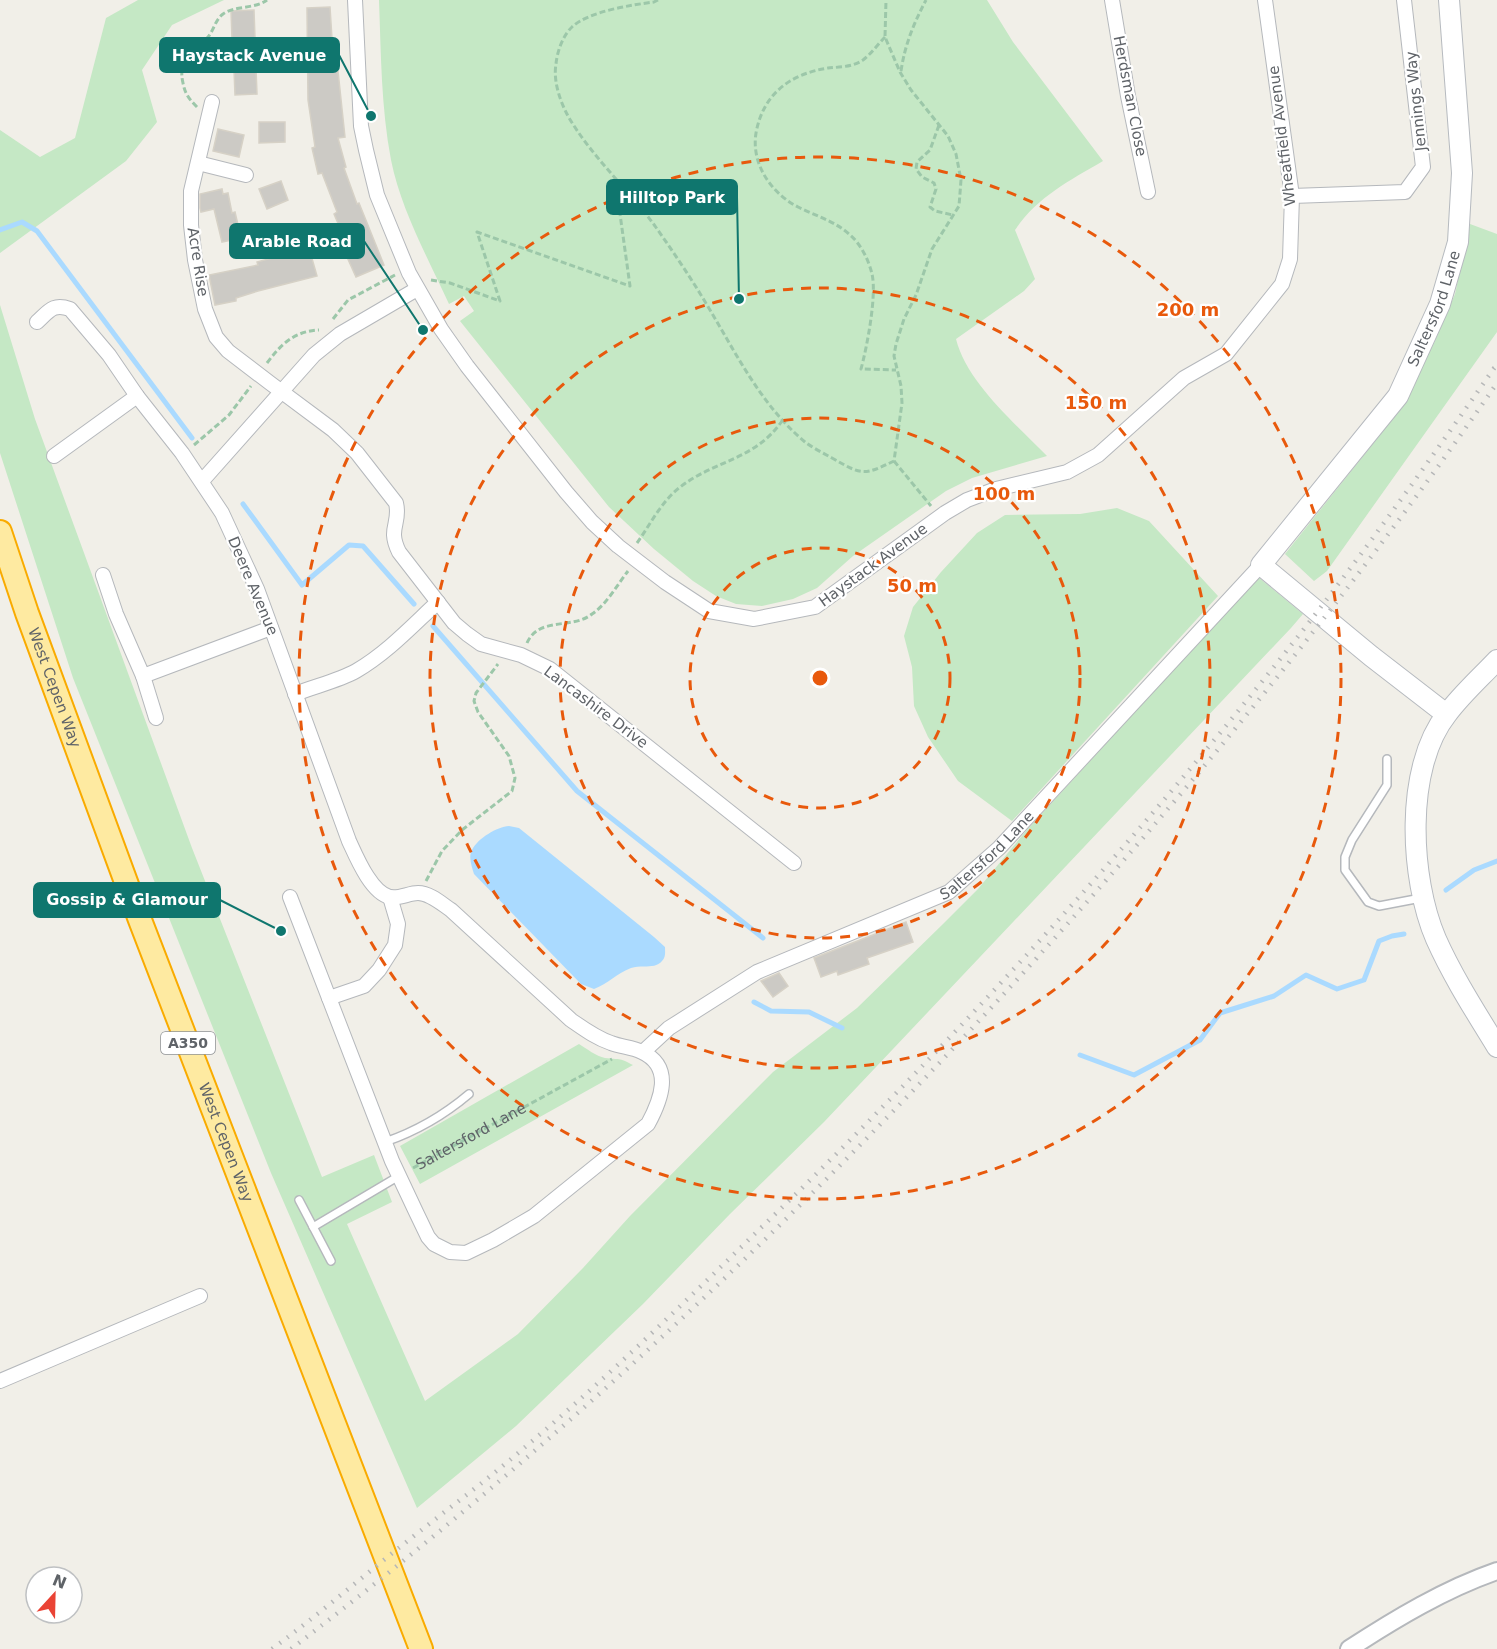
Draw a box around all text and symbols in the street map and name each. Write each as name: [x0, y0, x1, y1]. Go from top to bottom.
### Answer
street label: Herdsman Close: [1109, 34, 1151, 158]
callout: Haystack Avenue: [160, 38, 339, 72]
text: Haystack Avenue: [172, 46, 326, 65]
street label: Jennings Way: [1402, 50, 1430, 153]
street label: Wheatfield Avenue: [1264, 65, 1300, 207]
callout: Hilltop Park: [607, 180, 737, 214]
text: Hilltop Park: [619, 188, 725, 207]
callout: Arable Road: [230, 224, 364, 258]
street label: Acre Rise: [184, 226, 212, 298]
text: Arable Road: [242, 232, 352, 251]
street label: Saltersford Lane: [1404, 248, 1464, 369]
text: 200 m: [1157, 299, 1219, 320]
text: 150 m: [1065, 392, 1127, 413]
text: 100 m: [973, 483, 1035, 504]
street label: Haystack Avenue: [815, 520, 931, 610]
street label: Deere Avenue: [224, 534, 282, 638]
text: 50 m: [887, 575, 937, 596]
street label: West Cepen Way: [24, 625, 85, 750]
street label: Lancashire Drive: [540, 662, 652, 752]
centre of rings: [810, 668, 830, 688]
street label: Saltersford Lane: [937, 807, 1038, 904]
callout: Gossip & Glamour: [34, 883, 220, 917]
text: Gossip & Glamour: [46, 890, 208, 909]
road number: A350: [161, 1032, 215, 1054]
street label: West Cepen Way: [195, 1080, 257, 1205]
street label: Saltersford Lane: [413, 1099, 529, 1174]
north arrow: [24, 1565, 84, 1625]
text: N: [50, 1570, 69, 1593]

